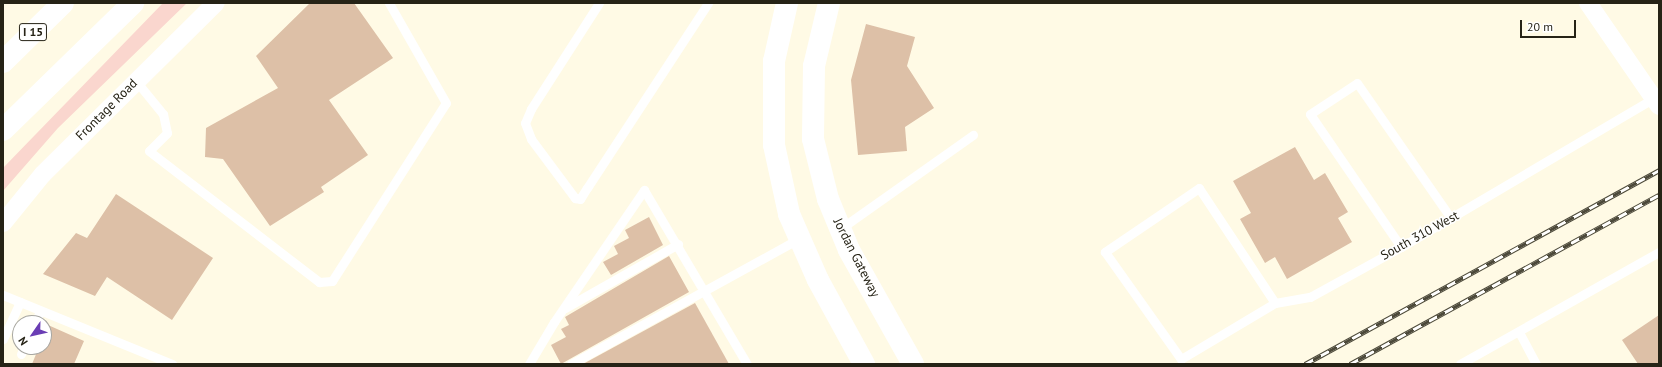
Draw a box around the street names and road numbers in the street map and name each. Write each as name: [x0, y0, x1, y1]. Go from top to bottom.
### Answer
road number: I 15: [18, 22, 48, 42]
street label: Frontage Road: [73, 76, 141, 144]
street label: South 310 West: [1378, 208, 1462, 264]
street label: Jordan Gateway: [829, 216, 883, 300]

